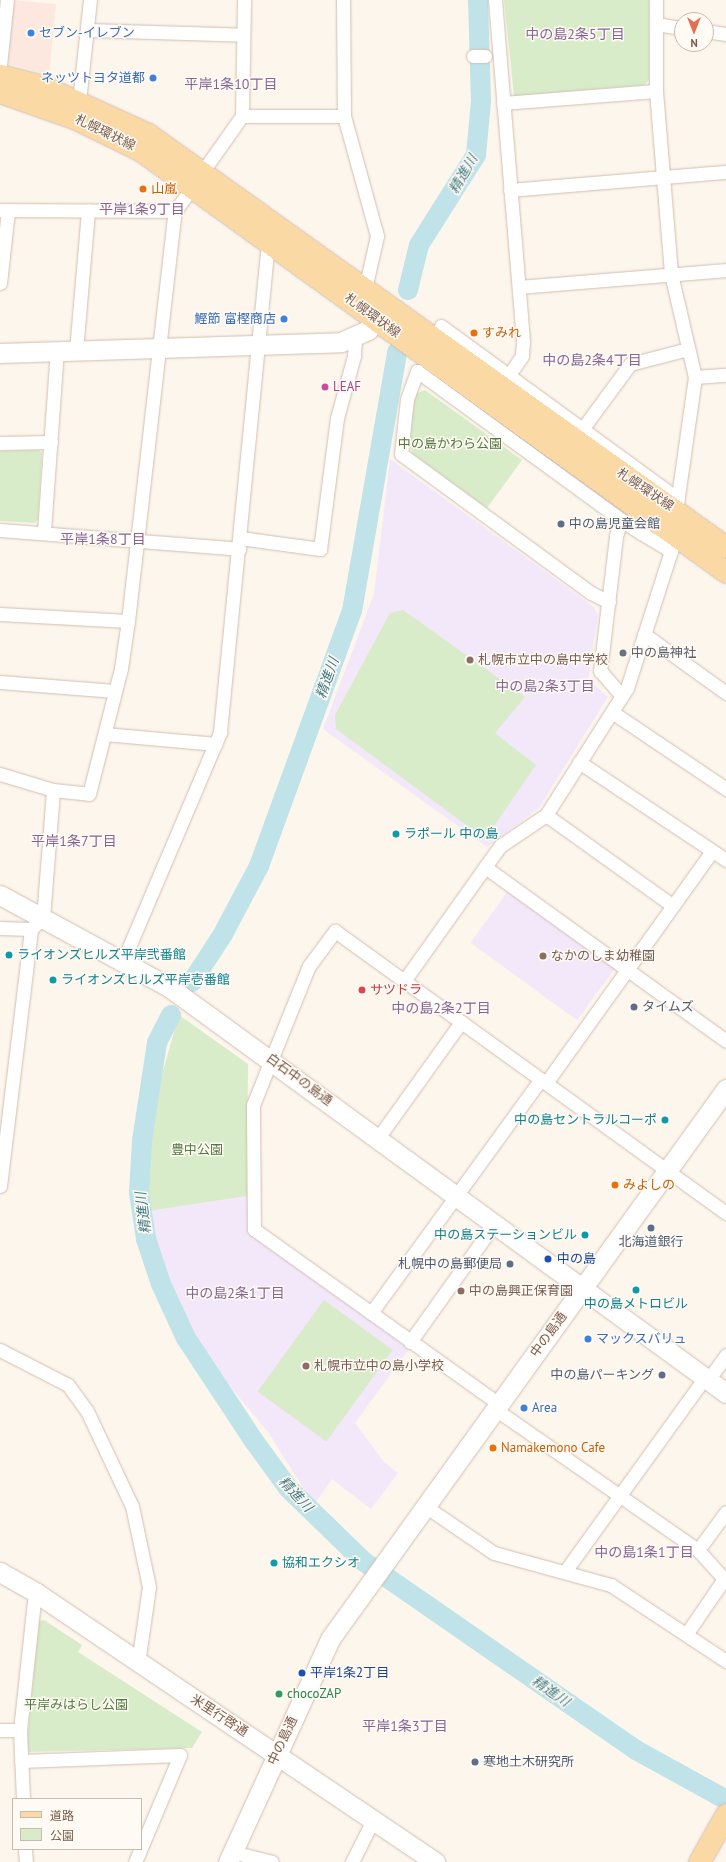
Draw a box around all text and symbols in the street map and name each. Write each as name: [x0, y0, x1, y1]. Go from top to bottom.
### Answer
north arrow: [674, 12, 714, 52]
place label: セブン-イレブン: [39, 25, 135, 41]
district label: 中の島2条5丁目: [525, 26, 625, 42]
marker: セブン-イレブン: [26, 28, 36, 38]
text: N: [690, 36, 698, 50]
place label: ネッツトヨタ道都: [41, 70, 145, 86]
marker: ネッツトヨタ道都: [148, 73, 158, 83]
district label: 平岸1条10丁目: [185, 76, 277, 92]
street label: 札幌環状線: [72, 112, 138, 154]
water label: 精進川: [445, 152, 481, 196]
place label: 山嵐: [151, 181, 177, 197]
marker: 山嵐: [138, 184, 148, 194]
district label: 平岸1条9丁目: [99, 201, 185, 217]
street label: 札幌環状線: [341, 291, 403, 341]
place label: 鰹節 富樫商店: [195, 311, 276, 327]
marker: 鰹節 富樫商店: [279, 314, 289, 324]
place label: すみれ: [482, 325, 521, 341]
marker: すみれ: [469, 328, 479, 338]
district label: 中の島2条4丁目: [542, 352, 642, 368]
place label: LEAF: [333, 379, 361, 395]
marker: LEAF: [320, 382, 330, 392]
park label: 中の島かわら公園: [398, 436, 502, 452]
street label: 札幌環状線: [614, 465, 676, 515]
place label: 中の島児童会館: [569, 516, 660, 532]
marker: 中の島児童会館: [556, 519, 566, 529]
district label: 平岸1条8丁目: [60, 531, 146, 547]
place label: 中の島神社: [631, 645, 696, 661]
marker: 中の島神社: [618, 648, 628, 658]
place label: 札幌市立中の島中学校: [478, 652, 608, 668]
water label: 精進川: [312, 655, 342, 701]
marker: 札幌市立中の島中学校: [465, 655, 475, 665]
district label: 中の島2条3丁目: [495, 678, 595, 694]
place label: ラポール 中の島: [404, 826, 498, 842]
marker: ラポール 中の島: [391, 829, 401, 839]
district label: 平岸1条7丁目: [31, 833, 117, 849]
place label: ライオンズヒルズ平岸弐番館: [17, 947, 186, 963]
place label: なかのしま幼稚園: [551, 948, 655, 964]
marker: ライオンズヒルズ平岸弐番館: [4, 950, 14, 960]
marker: なかのしま幼稚園: [538, 951, 548, 961]
place label: ライオンズヒルズ平岸壱番館: [61, 972, 230, 988]
marker: ライオンズヒルズ平岸壱番館: [48, 975, 58, 985]
place label: サツドラ: [370, 982, 422, 998]
marker: サツドラ: [357, 985, 367, 995]
place label: タイムズ: [642, 999, 694, 1015]
district label: 中の島2条2丁目: [391, 1000, 491, 1016]
marker: タイムズ: [629, 1002, 639, 1012]
street label: 白石中の島通: [263, 1051, 335, 1109]
place label: 中の島セントラルコーポ: [514, 1112, 657, 1128]
marker: 中の島セントラルコーポ: [660, 1115, 670, 1125]
park label: 豊中公園: [171, 1142, 223, 1158]
place label: みよしの: [623, 1177, 675, 1193]
marker: みよしの: [610, 1180, 620, 1190]
water label: 精進川: [132, 1191, 154, 1235]
marker: 北海道銀行: [646, 1223, 656, 1233]
place label: 中の島ステーションビル: [434, 1227, 577, 1243]
marker: 中の島ステーションビル: [580, 1230, 590, 1240]
place label: 北海道銀行: [619, 1234, 683, 1250]
place label: 中の島: [557, 1251, 596, 1267]
marker: 中の島: [542, 1253, 554, 1265]
place label: 札幌中の島郵便局: [398, 1256, 502, 1272]
marker: 札幌中の島郵便局: [505, 1259, 515, 1269]
place label: 中の島興正保育園: [469, 1283, 573, 1299]
district label: 中の島2条1丁目: [185, 1285, 285, 1301]
marker: 中の島メトロビル: [631, 1285, 641, 1295]
marker: 中の島興正保育園: [456, 1286, 466, 1296]
place label: 中の島メトロビル: [584, 1296, 688, 1312]
street label: 中の島通: [527, 1309, 571, 1361]
place label: マックスバリュ: [596, 1331, 687, 1347]
marker: マックスバリュ: [583, 1334, 593, 1344]
place label: 札幌市立中の島小学校: [314, 1358, 444, 1374]
marker: 札幌市立中の島小学校: [301, 1361, 311, 1371]
place label: 中の島パーキング: [550, 1367, 654, 1383]
marker: 中の島パーキング: [657, 1370, 667, 1380]
place label: Area: [532, 1400, 557, 1416]
marker: Area: [519, 1403, 529, 1413]
place label: Namakemono Cafe: [501, 1440, 605, 1456]
marker: Namakemono Cafe: [488, 1443, 498, 1453]
water label: 精進川: [276, 1473, 316, 1515]
district label: 中の島1条1丁目: [594, 1544, 694, 1560]
place label: 協和エクシオ: [282, 1555, 360, 1571]
marker: 協和エクシオ: [269, 1558, 279, 1568]
place label: 平岸1条2丁目: [310, 1665, 389, 1681]
marker: 平岸1条2丁目: [297, 1668, 307, 1678]
water label: 精進川: [529, 1672, 573, 1710]
place label: chocoZAP: [287, 1686, 341, 1702]
marker: chocoZAP: [274, 1689, 284, 1699]
street label: 米里行啓通: [187, 1692, 251, 1740]
park label: 平岸みはらし公園: [24, 1697, 128, 1713]
street label: 中の島通: [265, 1714, 301, 1768]
district label: 平岸1条3丁目: [362, 1718, 448, 1734]
place label: 寒地土木研究所: [483, 1754, 574, 1770]
marker: 寒地土木研究所: [470, 1757, 480, 1767]
legend: [12, 1798, 142, 1850]
text: 道路: [50, 1808, 74, 1823]
text: 公園: [50, 1828, 74, 1843]

